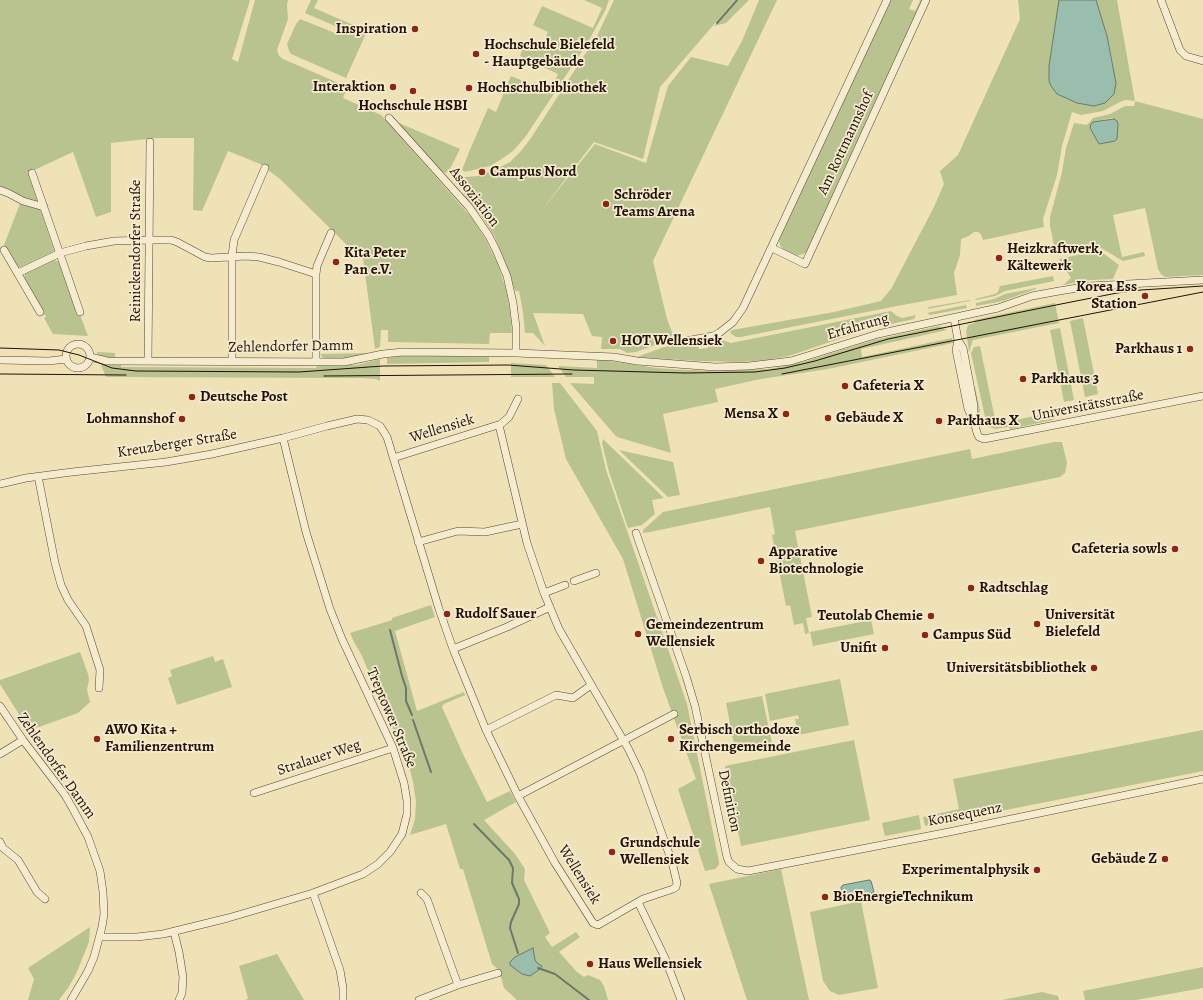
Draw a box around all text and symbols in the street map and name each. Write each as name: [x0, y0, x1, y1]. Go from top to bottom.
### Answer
place label: Inspiration: [336, 20, 407, 38]
marker: Inspiration: [410, 24, 420, 34]
place label: Hochschule Bielefeld - Hauptgebäude: [484, 36, 615, 71]
marker: Hochschule Bielefeld - Hauptgebäude: [471, 49, 481, 59]
place label: Interaktion: [313, 78, 385, 96]
place label: Hochschulbibliothek: [477, 79, 607, 97]
marker: Interaktion: [388, 82, 398, 92]
marker: Hochschulbibliothek: [464, 83, 474, 93]
marker: Hochschule HSBI: [408, 86, 418, 96]
street label: Am Rottmannshof: [814, 88, 878, 198]
place label: Hochschule HSBI: [358, 97, 468, 115]
street label: Assoziation: [445, 163, 503, 231]
place label: Campus Nord: [490, 163, 576, 181]
marker: Campus Nord: [477, 167, 487, 177]
street label: Reinickendorfer Straße: [127, 179, 145, 323]
place label: Schröder Teams Arena: [614, 186, 695, 221]
marker: Schröder Teams Arena: [601, 199, 611, 209]
place label: Heizkraftwerk, Kältewerk: [1007, 240, 1103, 275]
place label: Kita Peter Pan e.V.: [344, 244, 406, 279]
marker: Heizkraftwerk, Kältewerk: [994, 253, 1004, 263]
marker: Kita Peter Pan e.V.: [331, 257, 341, 267]
place label: Korea Ess Station: [1076, 278, 1137, 313]
marker: Korea Ess Station: [1140, 291, 1150, 301]
street label: Erfahrung: [825, 310, 891, 344]
place label: HOT Wellensiek: [621, 332, 722, 350]
marker: HOT Wellensiek: [608, 336, 618, 346]
street label: Zehlendorfer Damm: [228, 337, 354, 357]
place label: Parkhaus 1: [1115, 340, 1182, 358]
marker: Parkhaus 1: [1185, 344, 1195, 354]
place label: Parkhaus 3: [1031, 370, 1099, 388]
marker: Parkhaus 3: [1018, 374, 1028, 384]
place label: Cafeteria X: [853, 377, 924, 395]
marker: Cafeteria X: [840, 381, 850, 391]
street label: Universitätsstraße: [1031, 386, 1145, 426]
place label: Deutsche Post: [200, 388, 288, 406]
marker: Deutsche Post: [187, 392, 197, 402]
place label: Mensa X: [724, 405, 778, 423]
marker: Mensa X: [781, 409, 791, 419]
place label: Gebäude X: [836, 409, 903, 427]
place label: Lohmannshof: [86, 410, 174, 428]
street label: Wellensiek: [408, 411, 476, 447]
place label: Parkhaus X: [947, 412, 1019, 430]
marker: Gebäude X: [823, 413, 833, 423]
marker: Lohmannshof: [177, 414, 187, 424]
marker: Parkhaus X: [934, 416, 944, 426]
street label: Kreuzberger Straße: [116, 426, 238, 462]
place label: Cafeteria sowls: [1072, 540, 1167, 558]
place label: Apparative Biotechnologie: [769, 543, 864, 578]
marker: Cafeteria sowls: [1170, 544, 1180, 554]
marker: Apparative Biotechnologie: [756, 556, 766, 566]
place label: Radtschlag: [979, 579, 1048, 597]
marker: Radtschlag: [966, 583, 976, 593]
place label: Rudolf Sauer: [455, 605, 536, 623]
place label: Universität Bielefeld: [1045, 606, 1115, 641]
place label: Teutolab Chemie: [818, 607, 923, 625]
marker: Rudolf Sauer: [442, 609, 452, 619]
marker: Teutolab Chemie: [926, 611, 936, 621]
place label: Gemeindezentrum Wellensiek: [646, 616, 764, 651]
marker: Universität Bielefeld: [1032, 619, 1042, 629]
place label: Campus Süd: [933, 626, 1011, 644]
marker: Gemeindezentrum Wellensiek: [633, 629, 643, 639]
marker: Campus Süd: [920, 630, 930, 640]
place label: Unifit: [840, 639, 877, 657]
marker: Unifit: [880, 643, 890, 653]
place label: Universitätsbibliothek: [946, 659, 1086, 677]
marker: Universitätsbibliothek: [1089, 663, 1099, 673]
street label: Treptower Straße: [362, 665, 420, 771]
street label: Zehlendorfer Damm: [13, 709, 99, 823]
place label: AWO Kita + Familienzentrum: [105, 721, 214, 756]
place label: Serbisch orthodoxe Kirchengemeinde: [679, 721, 800, 756]
marker: AWO Kita + Familienzentrum: [92, 734, 102, 744]
marker: Serbisch orthodoxe Kirchengemeinde: [666, 734, 676, 744]
street label: Stralauer Weg: [275, 736, 363, 780]
street label: Definition: [714, 768, 744, 834]
street label: Konsequenz: [926, 799, 1004, 831]
place label: Grundschule Wellensiek: [620, 834, 700, 869]
street label: Wellensiek: [554, 842, 604, 908]
marker: Grundschule Wellensiek: [607, 847, 617, 857]
place label: Gebäude Z: [1091, 850, 1157, 868]
marker: Gebäude Z: [1160, 854, 1170, 864]
place label: Experimentalphysik: [902, 861, 1029, 879]
marker: Experimentalphysik: [1032, 865, 1042, 875]
place label: BioEnergieTechnikum: [833, 888, 973, 906]
marker: BioEnergieTechnikum: [820, 892, 830, 902]
place label: Haus Wellensiek: [598, 955, 702, 973]
marker: Haus Wellensiek: [585, 959, 595, 969]

